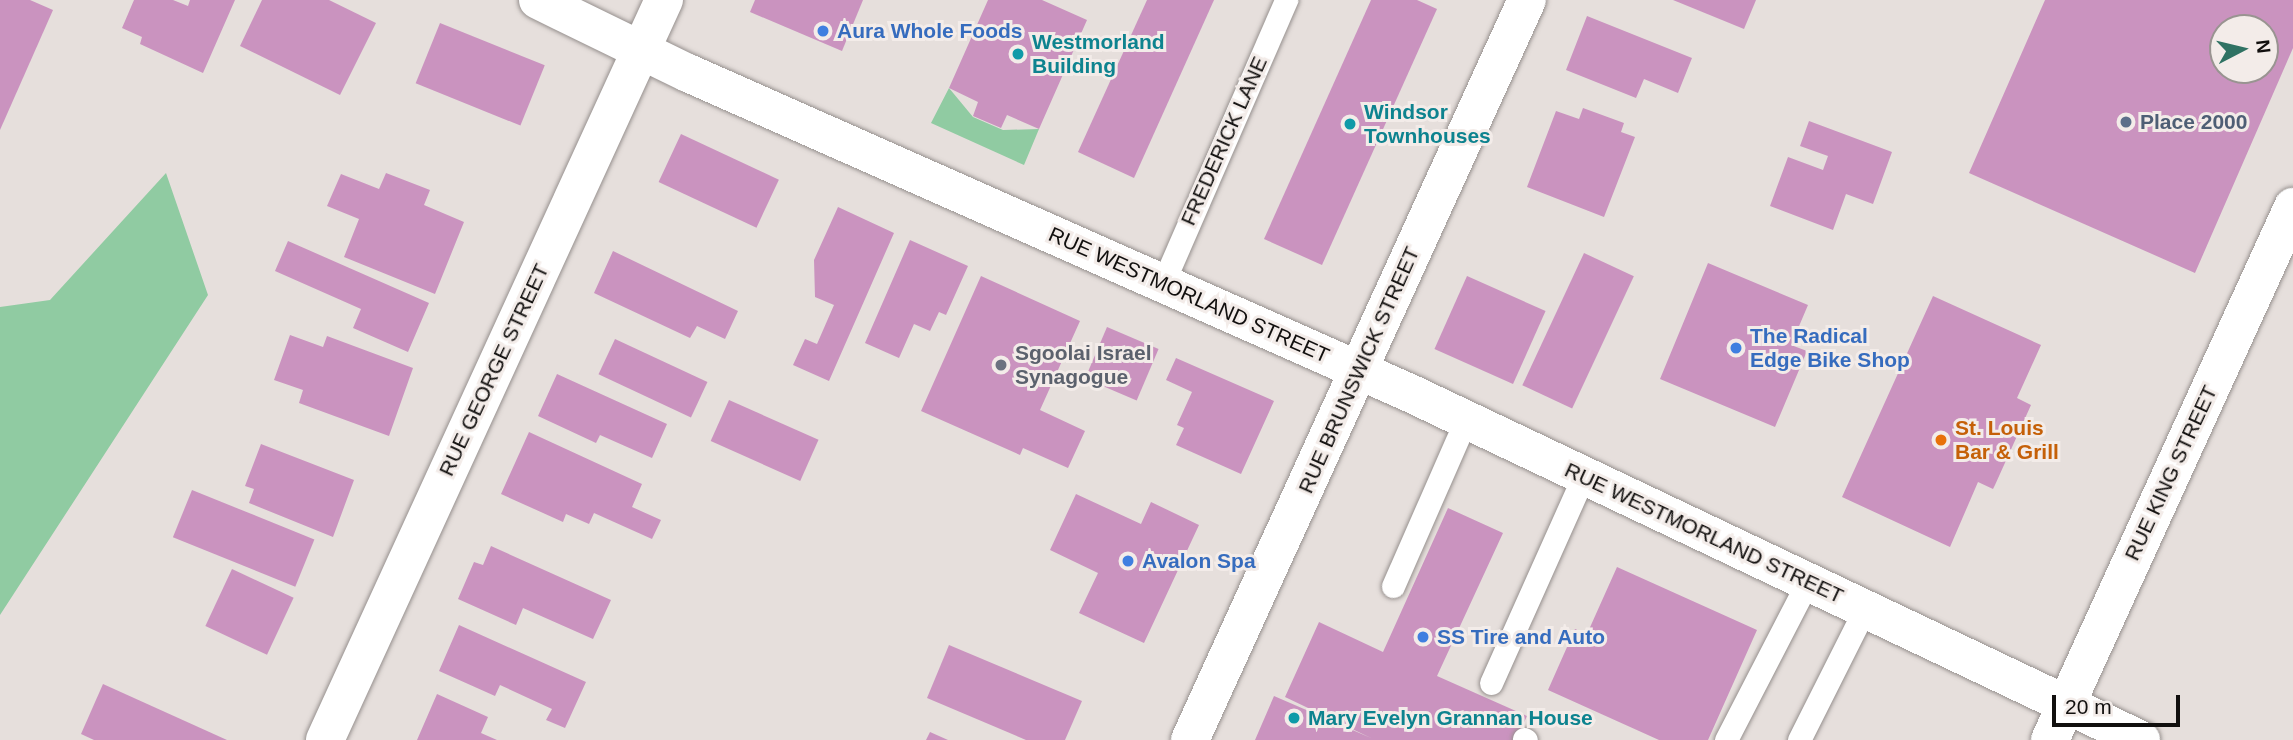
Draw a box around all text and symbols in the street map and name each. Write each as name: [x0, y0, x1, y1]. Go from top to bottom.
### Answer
north arrow: [2209, 14, 2279, 84]
place label: Aura Whole Foods: [837, 18, 1022, 44]
marker: Aura Whole Foods: [815, 23, 831, 39]
place label: Westmorland Building: [1032, 29, 1165, 79]
text: N: [2252, 39, 2275, 55]
marker: Westmorland Building: [1010, 46, 1026, 62]
street label: FREDERICK LANE: [1175, 53, 1273, 229]
place label: Windsor Townhouses: [1364, 99, 1491, 149]
place label: Place 2000: [2140, 109, 2247, 135]
marker: Place 2000: [2118, 114, 2134, 130]
marker: Windsor Townhouses: [1342, 116, 1358, 132]
street label: RUE WESTMORLAND STREET: [1045, 222, 1333, 368]
street label: RUE BRUNSWICK STREET: [1293, 243, 1425, 497]
street label: RUE GEORGE STREET: [434, 260, 554, 480]
place label: The Radical Edge Bike Shop: [1750, 323, 1910, 373]
place label: Sgoolai Israel Synagogue: [1015, 340, 1152, 390]
marker: The Radical Edge Bike Shop: [1728, 340, 1744, 356]
marker: Sgoolai Israel Synagogue: [993, 357, 1009, 373]
street label: RUE KING STREET: [2119, 381, 2223, 565]
place label: St. Louis Bar & Grill: [1955, 415, 2059, 465]
marker: St. Louis Bar & Grill: [1933, 432, 1949, 448]
street label: RUE WESTMORLAND STREET: [1561, 457, 1847, 609]
place label: Avalon Spa: [1142, 548, 1256, 574]
marker: Avalon Spa: [1120, 553, 1136, 569]
place label: SS Tire and Auto: [1437, 624, 1606, 650]
marker: SS Tire and Auto: [1415, 629, 1431, 645]
scale bar: [2055, 680, 2183, 724]
text: 20 m: [2065, 695, 2112, 718]
place label: Mary Evelyn Grannan House: [1308, 705, 1593, 731]
marker: Mary Evelyn Grannan House: [1286, 710, 1302, 726]

